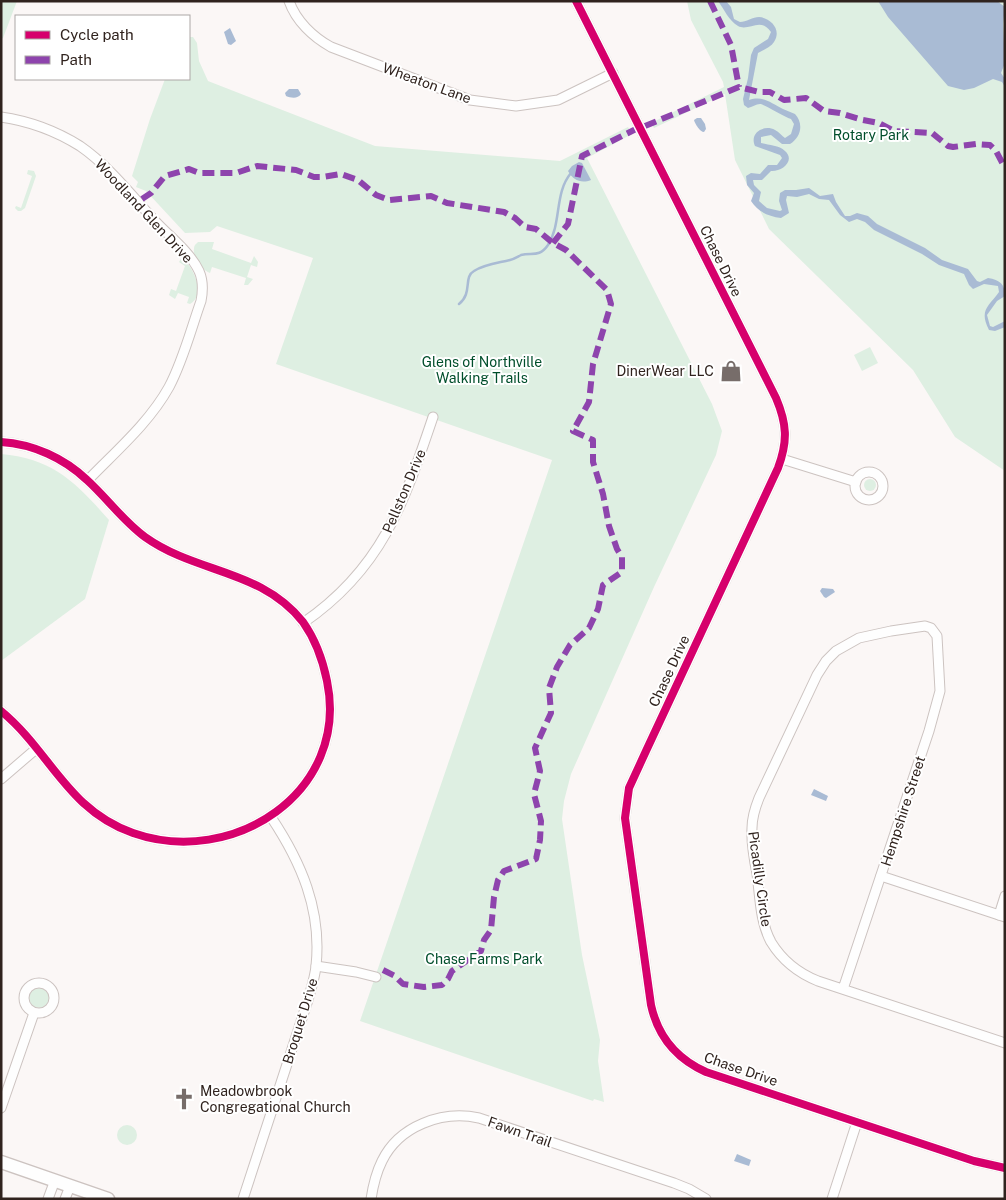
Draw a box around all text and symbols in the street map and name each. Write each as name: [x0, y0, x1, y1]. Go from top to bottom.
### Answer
legend: [15, 15, 190, 80]
text: Cycle path: [60, 26, 134, 43]
text: Path: [60, 51, 92, 68]
street label: Wheaton Lane: [381, 60, 473, 106]
park label: Rotary Park: [833, 127, 909, 143]
street label: Woodland Glen Drive: [92, 156, 196, 266]
street label: Chase Drive: [697, 223, 745, 299]
park label: Glens of Northville Walking Trails: [422, 354, 542, 386]
shop icon: DinerWear LLC: [718, 358, 744, 384]
place label: DinerWear LLC: [617, 363, 714, 379]
street label: Pellston Drive: [379, 446, 429, 535]
street label: Chase Drive: [645, 633, 693, 709]
street label: Hempshire Street: [878, 754, 928, 868]
street label: Picadilly Circle: [745, 830, 775, 928]
park label: Chase Farms Park: [425, 951, 543, 967]
street label: Broquet Drive: [279, 976, 321, 1066]
street label: Chase Drive: [702, 1049, 780, 1089]
place label: Meadowbrook Congregational Church: [200, 1083, 351, 1115]
church icon: Meadowbrook Congregational Church: [171, 1086, 197, 1112]
street label: Fawn Trail: [486, 1114, 554, 1150]

